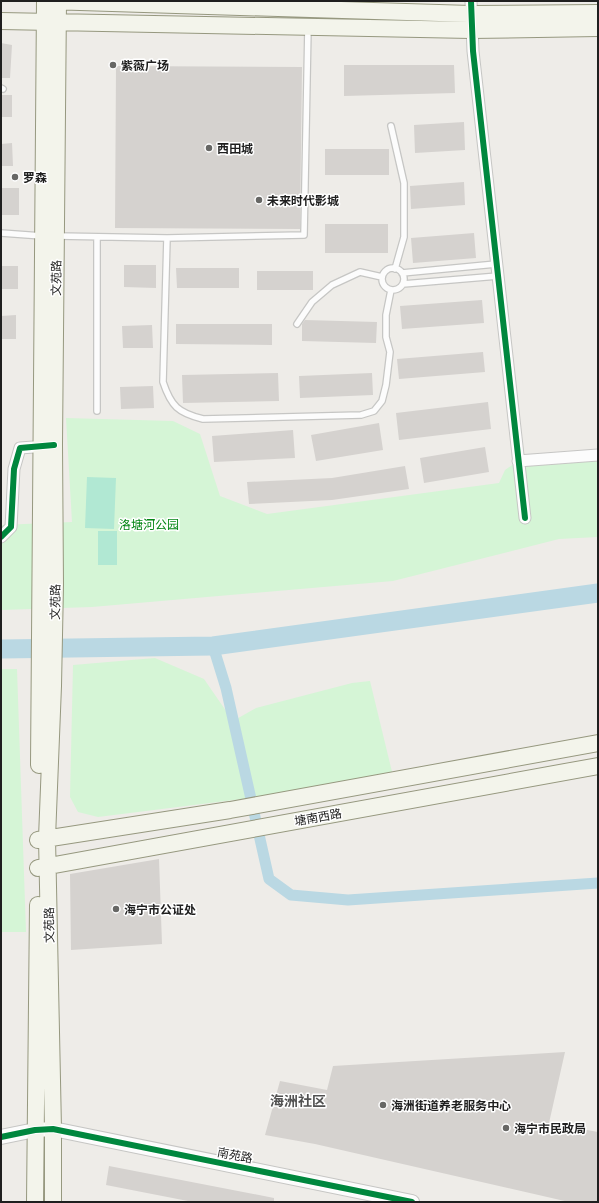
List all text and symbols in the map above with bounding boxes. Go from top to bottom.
place label: 紫薇广场 [121,58,169,73]
marker: 紫薇广场 [108,60,118,70]
place label: 西田城 [217,141,253,156]
marker: 西田城 [204,143,214,153]
place label: 罗森 [23,170,47,185]
marker: 罗森 [10,172,20,182]
place label: 未来时代影城 [267,193,339,208]
marker: 未来时代影城 [254,195,264,205]
street label: 文苑路 [48,260,64,296]
park label: 洛塘河公园 [119,517,179,532]
street label: 文苑路 [47,584,63,620]
street label: 塘南西路 [293,805,343,829]
place label: 海宁市公证处 [124,902,196,917]
marker: 海宁市公证处 [111,904,121,914]
street label: 文苑路 [41,907,57,943]
district label: 海洲社区 [270,1092,326,1110]
place label: 海洲街道养老服务中心 [391,1098,511,1113]
marker: 海洲街道养老服务中心 [378,1100,388,1110]
place label: 海宁市民政局 [514,1121,586,1136]
marker: 海宁市民政局 [501,1123,511,1133]
street label: 南苑路 [216,1144,254,1166]

